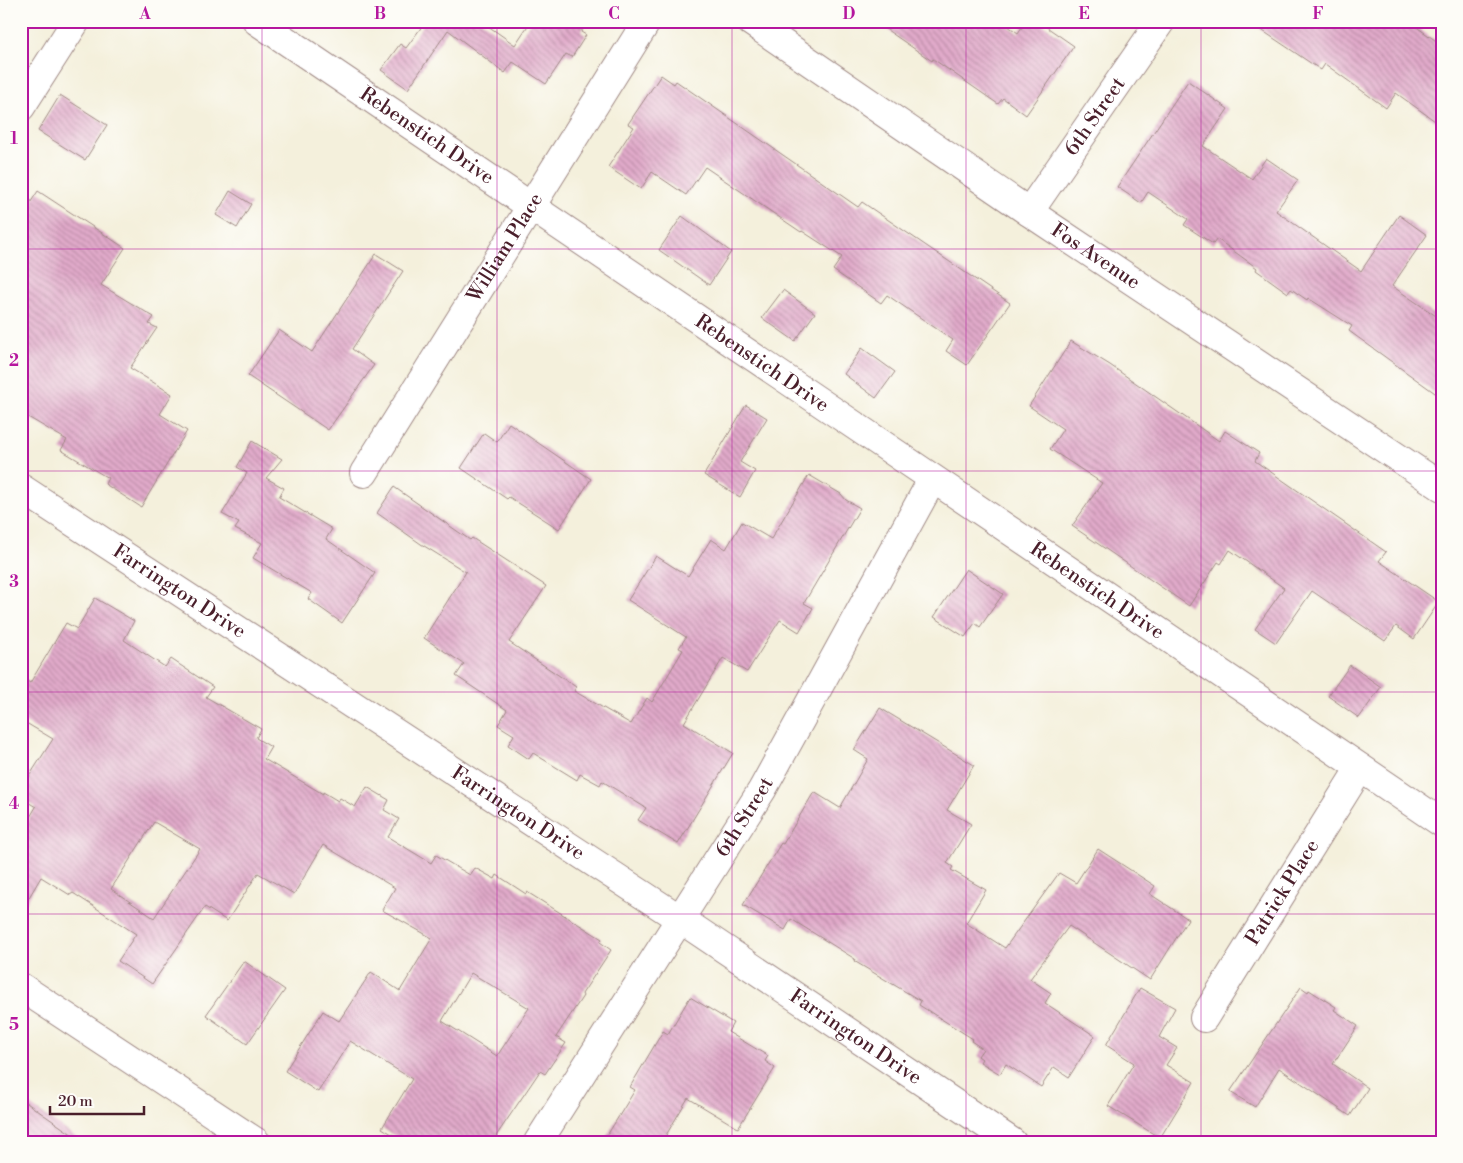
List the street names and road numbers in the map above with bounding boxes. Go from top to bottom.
street label: 6th Street [1059,72,1131,161]
street label: Rebenstich Drive [355,81,499,190]
street label: William Place [461,188,549,308]
street label: Fos Avenue [1046,218,1145,295]
street label: Rebenstich Drive [690,309,834,418]
street label: Rebenstich Drive [1025,537,1169,645]
street label: Farrington Drive [108,539,251,644]
street label: Farrington Drive [447,760,589,866]
street label: 6th Street [710,773,779,862]
street label: Patrick Place [1240,835,1325,950]
street label: Farrington Drive [785,984,927,1090]

